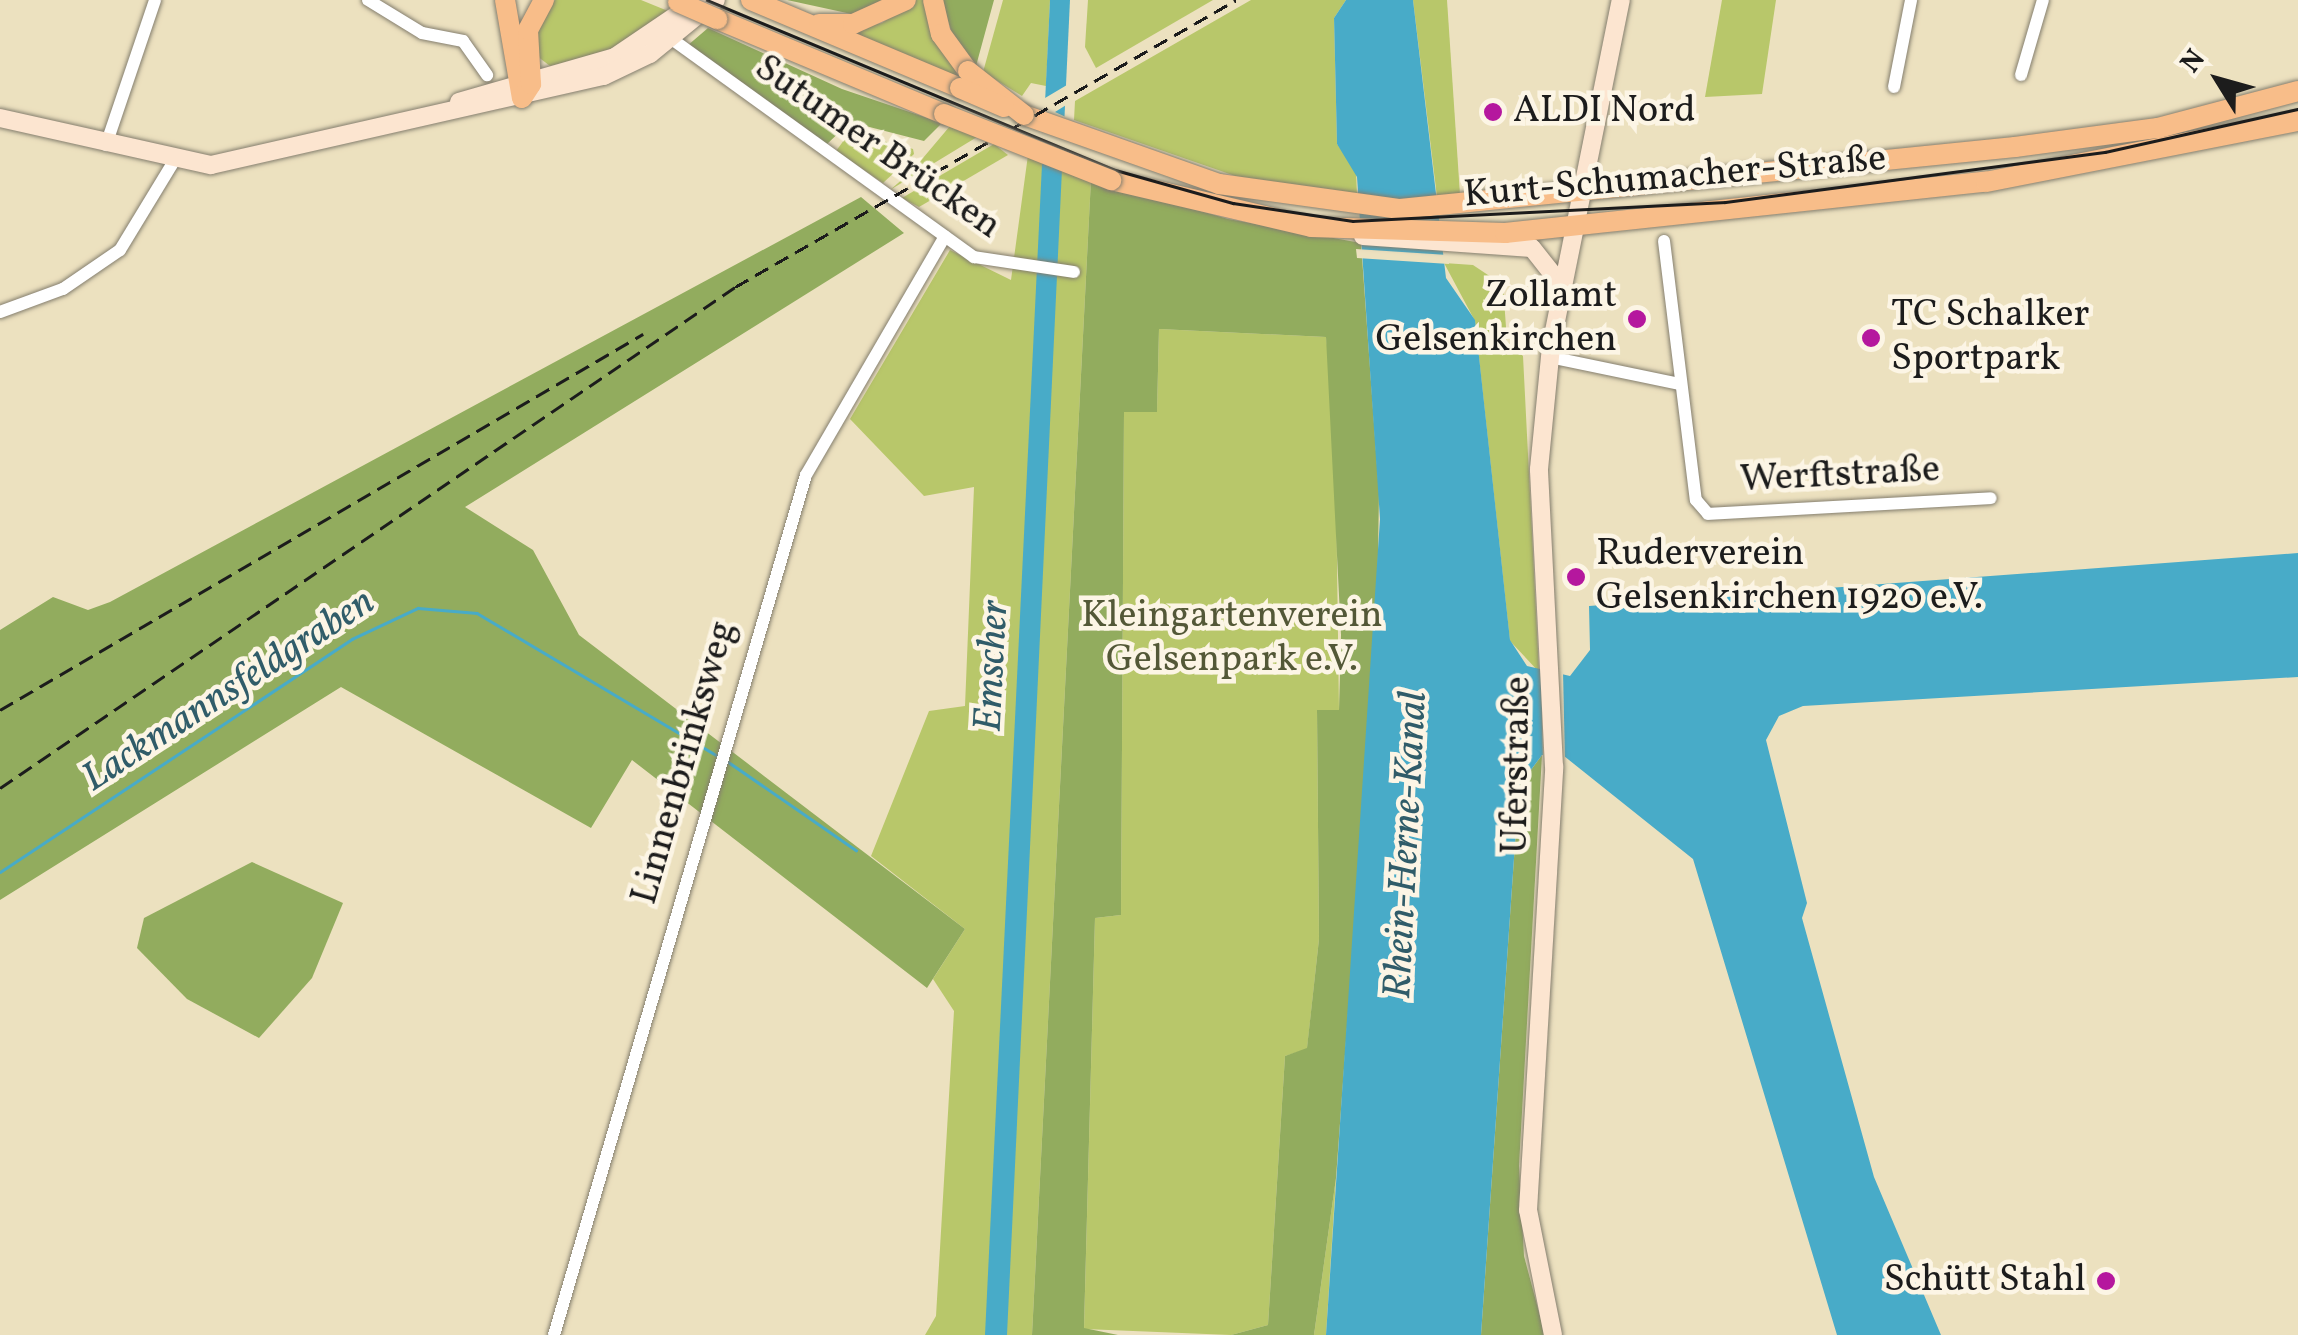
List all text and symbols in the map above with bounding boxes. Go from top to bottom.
north arrow [2168,30,2268,130]
text: N [2172,42,2215,82]
street label: Sutumer Brücken [745,46,1009,250]
place label: ALDI Nord [1513,89,1696,135]
marker: ALDI Nord [1482,101,1504,123]
street label: Kurt-Schumacher-Straße [1462,137,1888,219]
place label: Zollamt Gelsenkirchen [1375,274,1617,363]
place label: TC Schalker Sportpark [1891,293,2089,382]
marker: Zollamt Gelsenkirchen [1626,308,1648,330]
marker: TC Schalker Sportpark [1860,327,1882,349]
street label: Werftstraße [1739,448,1941,504]
place label: Ruderverein Gelsenkirchen 1920 e.V. [1596,532,1983,622]
marker: Ruderverein Gelsenkirchen 1920 e.V. [1565,566,1587,588]
water label: Lackmannsfeldgraben [74,579,384,803]
park label: Kleingartenverein Gelsenpark e.V. [1081,594,1383,684]
water label: Emscher [966,599,1020,733]
street label: Linnenbrinksweg [623,616,747,910]
street label: Uferstraße [1494,676,1542,854]
water label: Rhein-Herne-Kanal [1375,690,1439,1000]
place label: Schütt Stahl [1884,1258,2086,1304]
marker: Schütt Stahl [2095,1270,2117,1292]

